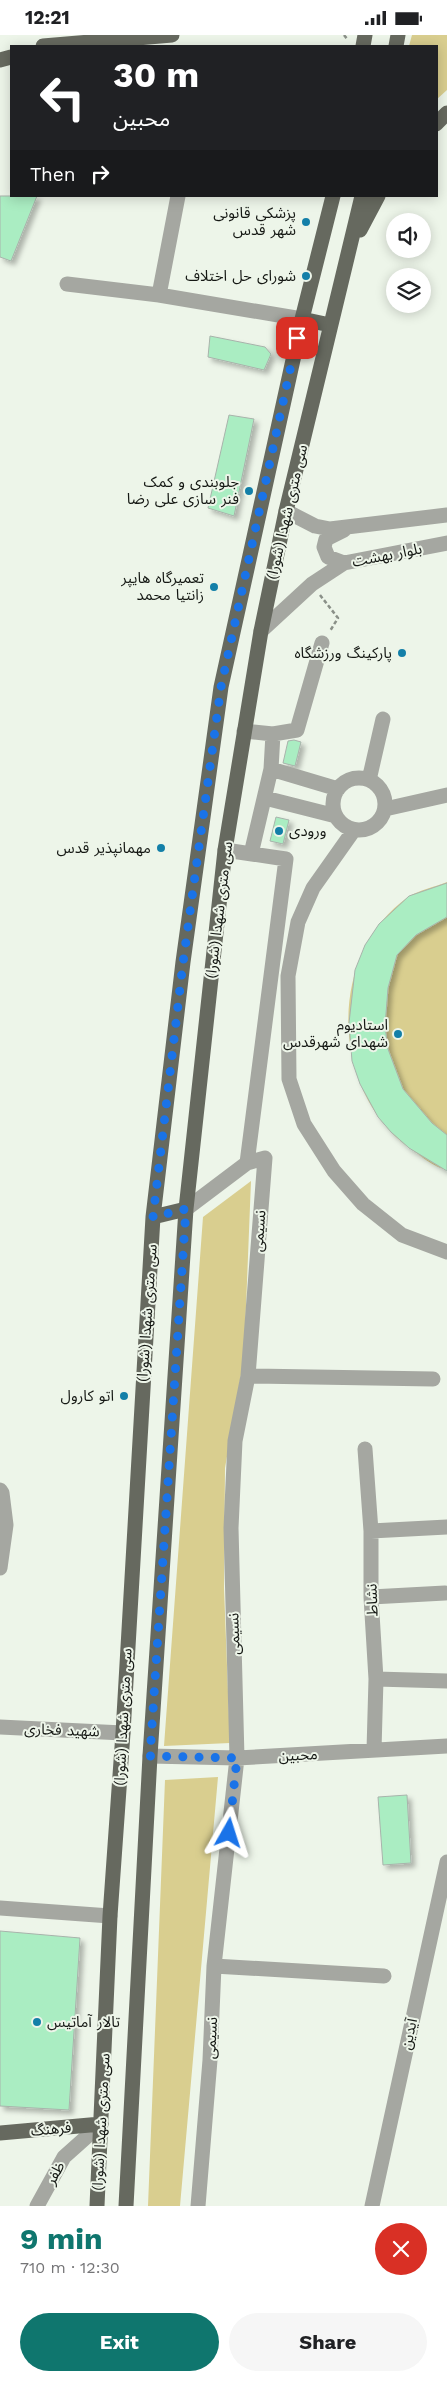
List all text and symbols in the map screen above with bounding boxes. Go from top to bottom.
text: 12:21 [25,6,70,29]
text: 30 m [113,54,199,96]
icon: left [30,65,95,130]
text: محبین [113,106,170,131]
icon: right [86,160,114,188]
text: Then [30,163,76,186]
place label: پزشکی قانونی شهر قدس [213,204,296,239]
map controls [386,213,431,313]
button: sound [386,213,431,258]
marker: پزشکی قانونی شهر قدس [300,216,312,228]
place label: شورای حل اختلاف [185,267,296,285]
button: layers [386,268,431,313]
marker: شورای حل اختلاف [300,270,312,282]
pin [276,317,318,359]
icon: arrive [283,324,311,352]
street label: سی متری شهدا (شورا) [263,443,311,581]
place label: جلوبندی و کمک فنر سازی علی رضا [127,473,239,508]
marker: جلوبندی و کمک فنر سازی علی رضا [243,485,255,497]
street label: بلوار بهشت [351,539,423,571]
place label: تعمیرگاه هایپر زانتیا محمد [120,569,204,604]
marker: تعمیرگاه هایپر زانتیا محمد [208,581,220,593]
place label: پارکینگ ورزشگاه [294,644,392,663]
marker: پارکینگ ورزشگاه [396,647,408,659]
place label: ورودی [289,822,326,840]
marker: ورودی [273,825,285,837]
place label: مهمانپذیر قدس [57,839,151,858]
street label: سی متری شهدا (شورا) [202,840,236,980]
marker: مهمانپذیر قدس [155,842,167,854]
place label: استادیوم شهدای شهرقدس [283,1016,388,1051]
marker: استادیوم شهدای شهرقدس [392,1028,404,1040]
street label: نسیمی [249,1209,269,1253]
street label: سی متری شهدا (شورا) [133,1243,161,1382]
place label: اتو کارول [61,1387,114,1405]
marker: اتو کارول [118,1390,130,1402]
street label: نشاط [362,1583,382,1617]
street label: نسیمی [224,1613,244,1655]
street label: سی متری شهدا (شورا) [110,1647,136,1786]
street label: شهید فخاری [24,1720,100,1740]
street label: محبین [278,1745,318,1765]
position arrow [202,1806,254,1858]
place label: تالار آماتیس [47,2013,120,2031]
marker: تالار آماتیس [31,2016,43,2028]
street label: آیدین [397,2016,421,2051]
street label: نسیمی [201,2017,221,2059]
street label: سی متری شهدا (شورا) [88,2052,114,2191]
street label: فرهنگ [30,2118,72,2140]
street label: ظفر [41,2158,69,2189]
text: 9 min [20,2221,103,2256]
button: close [375,2223,427,2275]
text: 710 m · 12:30 [20,2258,120,2277]
button: Exit [20,2313,219,2371]
button: Share [229,2313,427,2371]

